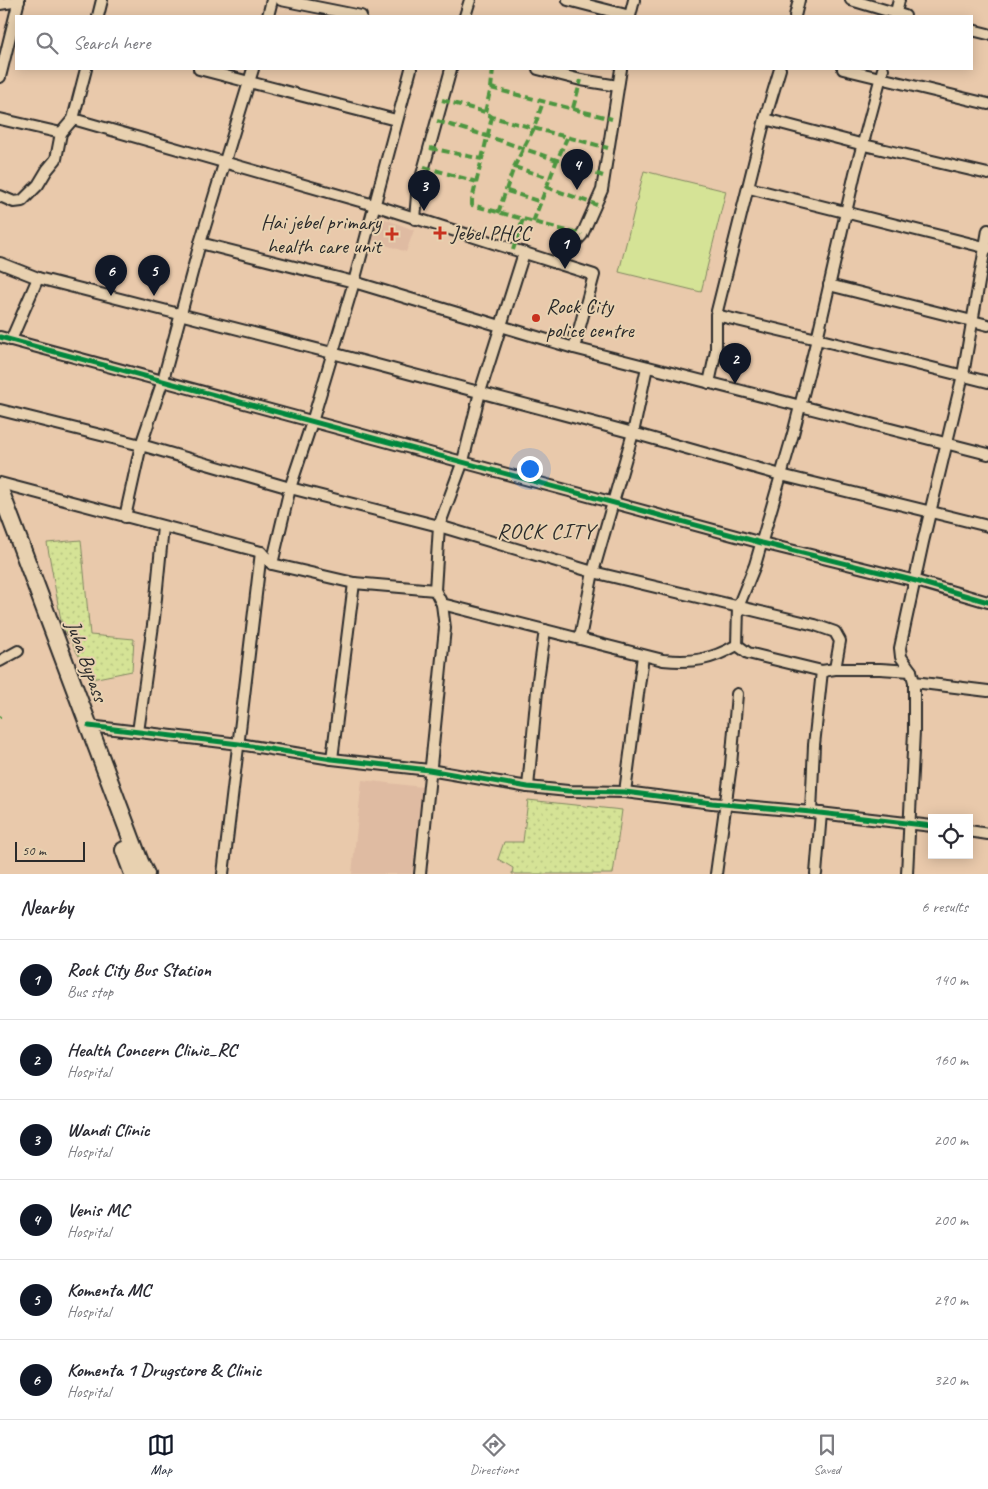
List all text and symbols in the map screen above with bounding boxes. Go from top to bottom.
search box [15,15,973,70]
icon: search [33,29,61,57]
text: Search here [73,31,150,55]
pin: 4 [561,149,593,190]
pin: 3 [408,170,440,211]
place label: Hai jebel primary health care unit [261,209,383,259]
place label: Jebel PHCC [450,220,533,246]
marker: Jebel PHCC [433,226,447,240]
marker: Hai jebel primary health care unit [385,227,399,241]
pin: 1 [549,228,581,269]
pin: 6 [95,255,127,296]
pin: 5 [138,255,170,296]
place label: Rock City police centre [546,293,635,343]
marker: Rock City police centre [530,312,542,324]
pin: 2 [719,343,751,384]
your location [517,456,543,482]
district label: ROCK CITY [497,517,598,545]
street label: Juba Bypass [60,616,114,707]
map controls [928,814,973,859]
button: locate [928,814,973,859]
scale bar [15,839,85,862]
text: 50 m [22,842,46,859]
text: Nearby [20,894,73,920]
text: 6 results [921,897,968,917]
text: Rock City Bus Station [67,958,211,982]
text: 1 [32,970,40,990]
text: 140 m [934,970,968,990]
text: Bus stop [67,982,113,1002]
text: Health Concern Clinic_RC [67,1038,237,1062]
text: 2 [32,1050,40,1070]
text: 160 m [934,1050,968,1070]
text: Hospital [67,1062,111,1082]
text: Wandi Clinic [67,1118,150,1142]
text: 3 [32,1130,40,1150]
text: 200 m [934,1130,968,1150]
text: Hospital [67,1142,111,1162]
text: Venis MC [67,1198,129,1222]
text: 4 [32,1210,40,1230]
text: 200 m [934,1210,968,1230]
text: Hospital [67,1222,111,1242]
text: Komenta MC [67,1278,151,1302]
text: 5 [33,1290,39,1310]
text: 290 m [934,1290,968,1310]
text: Hospital [67,1302,111,1322]
text: Komenta 1 Drugstore & Clinic [67,1358,261,1382]
text: 6 [32,1370,40,1390]
text: 320 m [934,1370,968,1390]
text: Hospital [67,1382,111,1402]
tab: Map [147,1431,175,1478]
tab: Directions [470,1431,518,1478]
tab: Saved [813,1431,841,1478]

